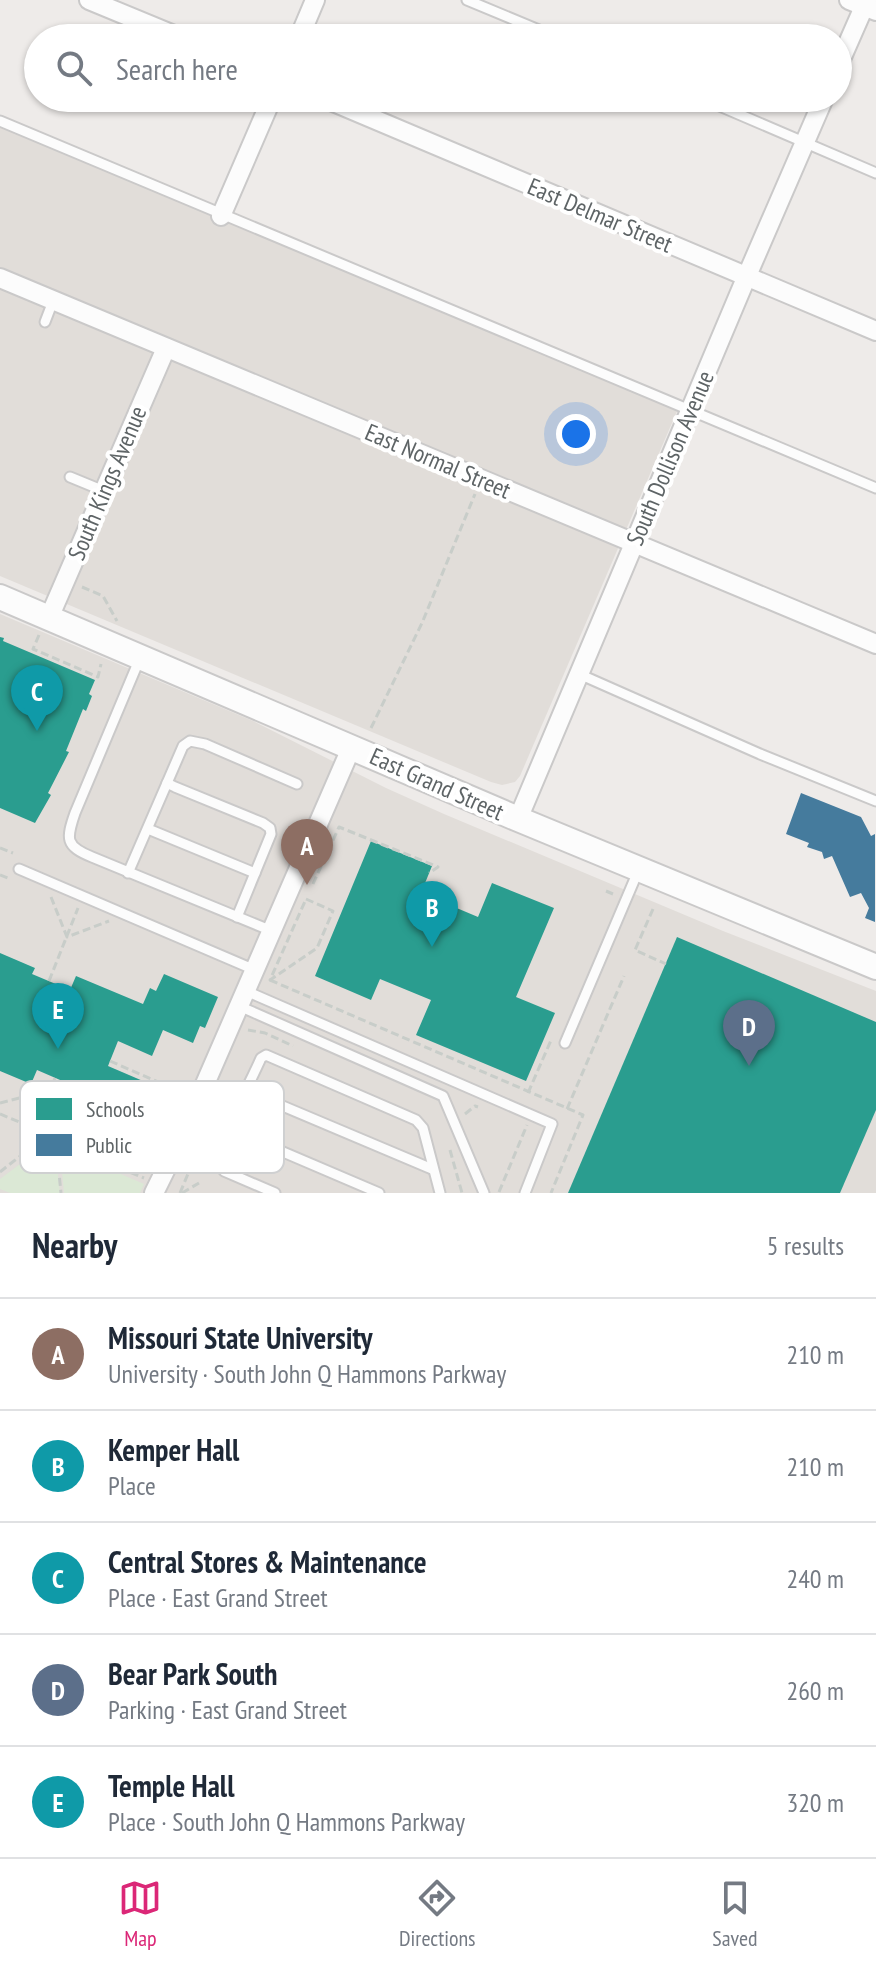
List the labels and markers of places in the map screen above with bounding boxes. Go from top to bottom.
pin: C [11,665,63,731]
pin: A [281,819,333,885]
pin: B [406,881,458,947]
pin: E [32,983,84,1049]
pin: D [723,1000,775,1066]

